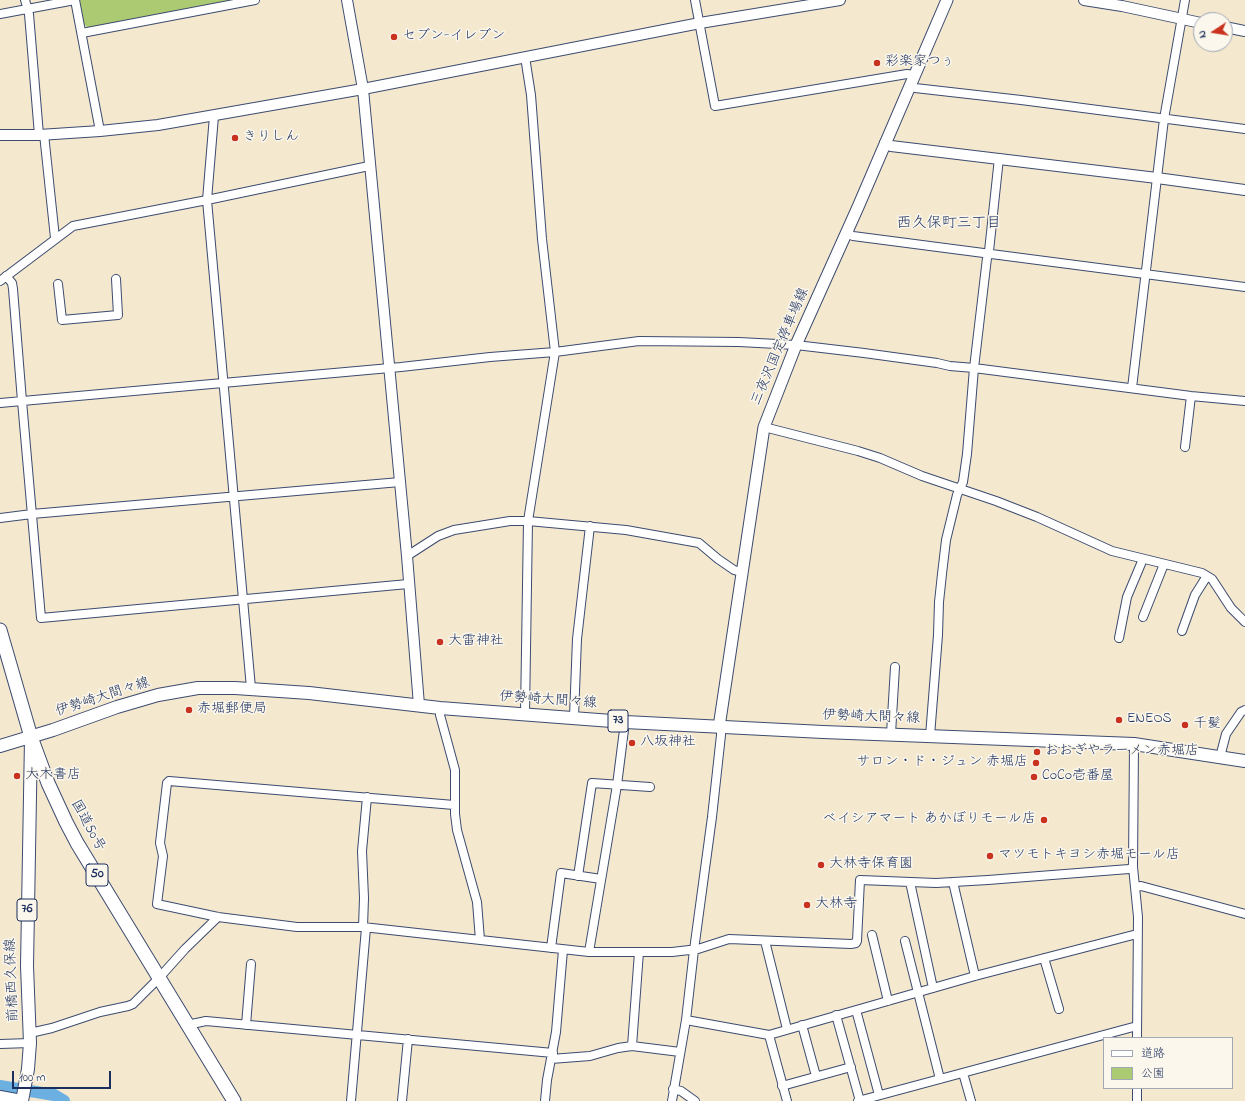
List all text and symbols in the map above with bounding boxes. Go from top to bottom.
north arrow [1193,12,1233,52]
place label: セブン-イレブン [402,29,505,45]
text: N [1194,29,1211,40]
marker: セブン-イレブン [389,32,399,42]
place label: 彩楽家つぅ [885,55,955,71]
marker: 彩楽家つぅ [872,58,882,68]
place label: きりしん [243,130,299,146]
marker: きりしん [230,133,240,143]
district label: 西久保町三丁目 [897,216,1001,234]
street label: 三夜沢国定停車場線 [749,286,813,408]
place label: 大雷神社 [448,634,504,650]
marker: 大雷神社 [435,637,445,647]
street label: 伊勢崎大間々線 [54,675,152,721]
street label: 伊勢崎大間々線 [499,689,597,713]
place label: 赤堀郵便局 [197,702,267,718]
marker: 赤堀郵便局 [184,705,194,715]
street label: 伊勢崎大間々線 [822,708,920,728]
road number: 73 [608,710,628,732]
place label: ENEOS [1127,712,1172,728]
marker: ENEOS [1114,715,1124,725]
place label: 千髪 [1193,717,1221,733]
marker: 千髪 [1180,720,1190,730]
place label: 八坂神社 [640,735,696,751]
marker: 八坂神社 [627,738,637,748]
place label: おおぎやラーメン赤堀店 [1045,744,1199,760]
marker: おおぎやラーメン赤堀店 [1032,747,1042,757]
place label: サロン・ド・ジュン 赤堀店 [857,755,1028,771]
marker: サロン・ド・ジュン 赤堀店 [1031,758,1041,768]
place label: 大木書店 [25,768,81,784]
place label: CoCo壱番屋 [1042,769,1114,785]
marker: 大木書店 [12,771,22,781]
marker: CoCo壱番屋 [1029,772,1039,782]
street label: 国道50号 [66,797,108,855]
place label: ベイシアマート あかぼりモール店 [823,812,1036,828]
marker: ベイシアマート あかぼりモール店 [1039,815,1049,825]
place label: マツモトキヨシ赤堀モール店 [998,848,1180,864]
marker: マツモトキヨシ赤堀モール店 [985,851,995,861]
place label: 大林寺保育園 [829,857,913,873]
marker: 大林寺保育園 [816,860,826,870]
road number: 50 [86,864,108,886]
place label: 大林寺 [815,897,857,913]
road number: 76 [17,899,37,921]
marker: 大林寺 [802,900,812,910]
street label: 前橋西久保線 [3,938,23,1022]
legend [1103,1037,1233,1089]
text: 道路 [1141,1045,1165,1063]
scale bar [14,1063,113,1089]
text: 公園 [1141,1065,1165,1083]
text: 100 m [19,1069,46,1087]

